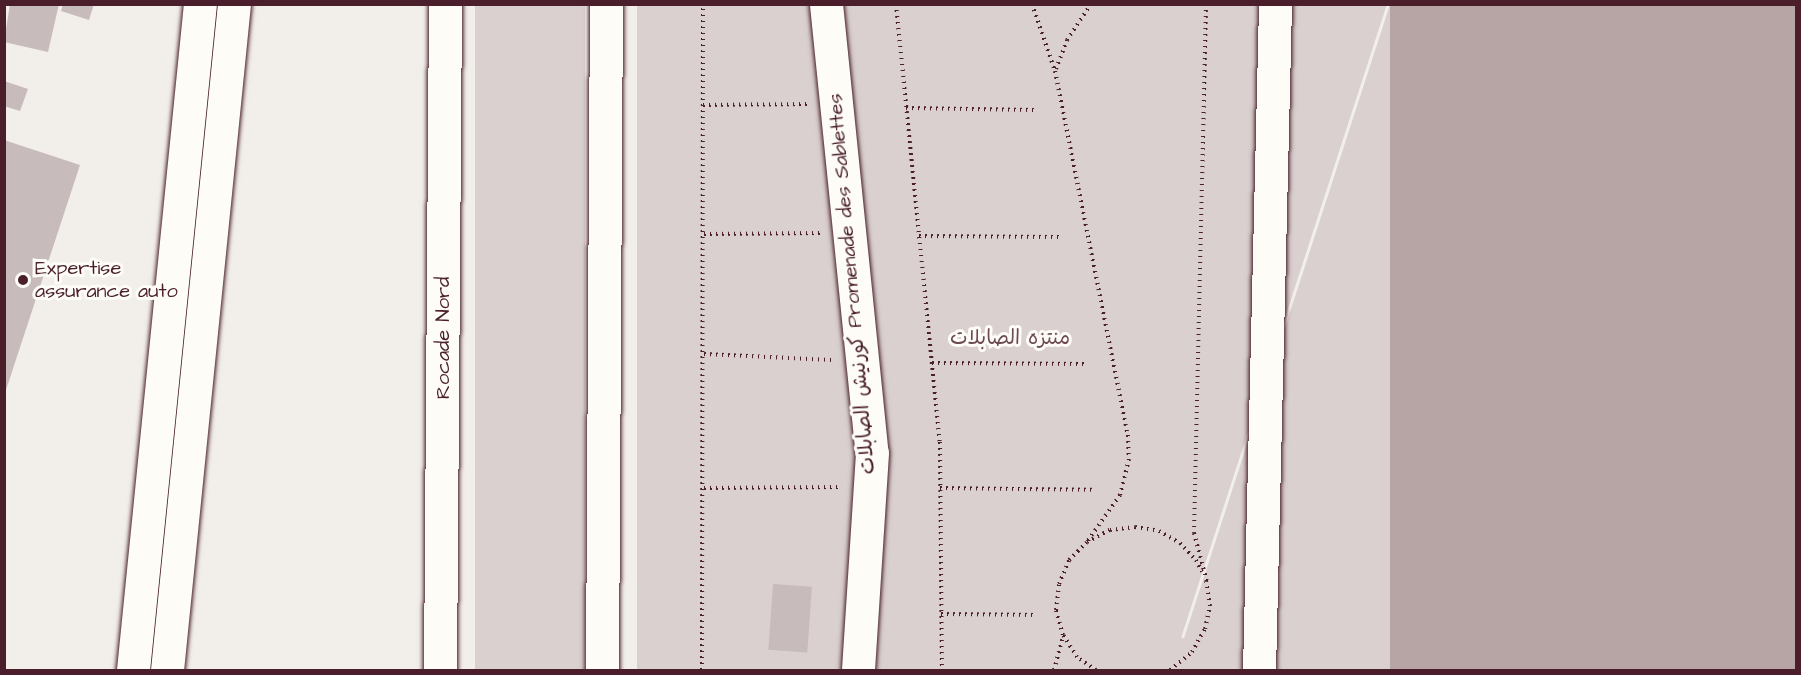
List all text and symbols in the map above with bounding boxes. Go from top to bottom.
street label: كورنيش الصابلات Promenade des Sablettes [823,93,881,475]
place label: Expertise assurance auto [35,256,178,303]
marker: Expertise assurance auto [16,273,30,287]
street label: Rocade Nord [431,277,455,399]
park label: منتزه الصابلات [950,326,1070,350]

